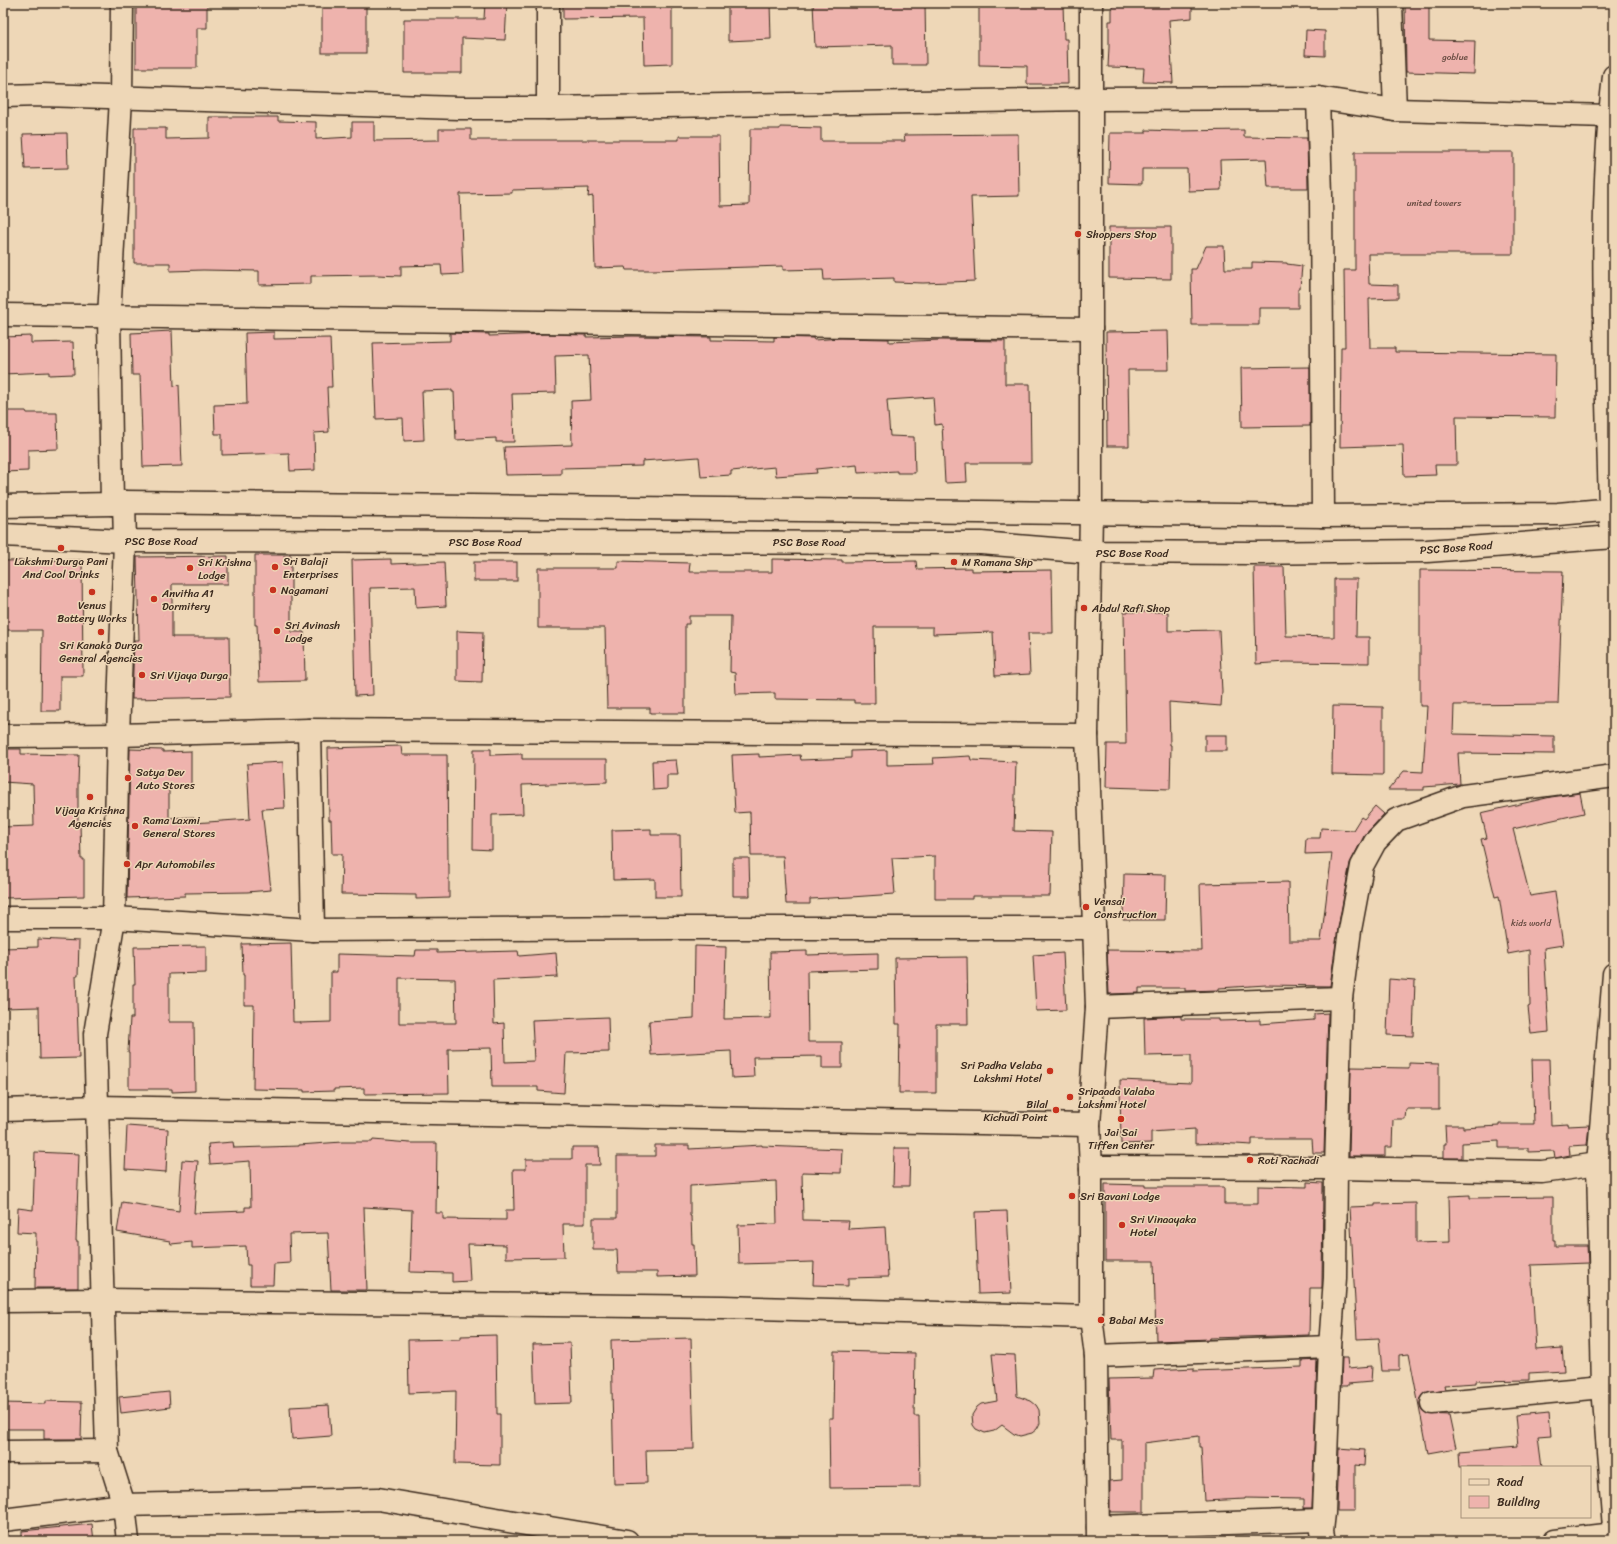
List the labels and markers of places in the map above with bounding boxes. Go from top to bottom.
place label: Shoppers Stop [1086,225,1157,244]
marker: Shoppers Stop [1073,229,1083,239]
marker: Lakshmi Durga Pani And Cool Drinks [56,543,66,553]
place label: Lakshmi Durga Pani And Cool Drinks [14,552,109,584]
place label: Sri Balaji Enterprises [283,552,339,584]
place label: Sri Krishna Lodge [198,553,252,585]
place label: M Ramana Shp [962,553,1033,572]
marker: M Ramana Shp [949,557,959,567]
marker: Sri Balaji Enterprises [270,562,280,572]
marker: Sri Krishna Lodge [185,563,195,573]
place label: Nagamani [281,581,329,600]
place label: Anvitha A1 Dormitery [161,584,214,616]
marker: Nagamani [268,585,278,595]
marker: Venus Battery Works [87,587,97,597]
marker: Anvitha A1 Dormitery [149,594,159,604]
place label: Venus Battery Works [57,596,128,628]
place label: Abdul Rafi Shop [1091,599,1170,618]
marker: Abdul Rafi Shop [1079,603,1089,613]
place label: Sri Avinash Lodge [285,616,340,648]
marker: Sri Avinash Lodge [272,626,282,636]
marker: Sri Kanaka Durga General Agencies [96,627,106,637]
place label: Sri Kanaka Durga General Agencies [59,636,144,668]
place label: Sri Vijaya Durga [150,666,229,685]
marker: Sri Vijaya Durga [137,670,147,680]
place label: Satya Dev Auto Stores [135,763,196,795]
marker: Satya Dev Auto Stores [123,773,133,783]
marker: Vijaya Krishna Agencies [85,792,95,802]
place label: Vijaya Krishna Agencies [55,801,125,833]
place label: Rama Laxmi General Stores [143,811,216,843]
marker: Rama Laxmi General Stores [130,821,140,831]
place label: Apr Automobiles [134,855,216,874]
marker: Apr Automobiles [122,859,132,869]
place label: Vensai Construction [1094,892,1157,924]
marker: Vensai Construction [1081,902,1091,912]
place label: Sri Padha Velaba Lakshmi Hotel [961,1056,1043,1088]
marker: Sri Padha Velaba Lakshmi Hotel [1045,1066,1055,1076]
place label: Sripaada Valaba Lakshmi Hotel [1078,1082,1155,1114]
marker: Sripaada Valaba Lakshmi Hotel [1065,1092,1075,1102]
place label: Bilal Kichudi Point [983,1095,1049,1127]
marker: Bilal Kichudi Point [1051,1105,1061,1115]
marker: Jai Sai Tiffen Center [1116,1114,1126,1124]
place label: Jai Sai Tiffen Center [1088,1123,1155,1155]
place label: Roti Rachadi [1258,1151,1320,1170]
marker: Roti Rachadi [1245,1155,1255,1165]
place label: Sri Bavani Lodge [1080,1187,1160,1206]
marker: Sri Bavani Lodge [1067,1191,1077,1201]
place label: Sri Vinaayaka Hotel [1130,1210,1197,1242]
marker: Sri Vinaayaka Hotel [1117,1220,1127,1230]
place label: Babai Mess [1109,1311,1164,1330]
marker: Babai Mess [1096,1315,1106,1325]

